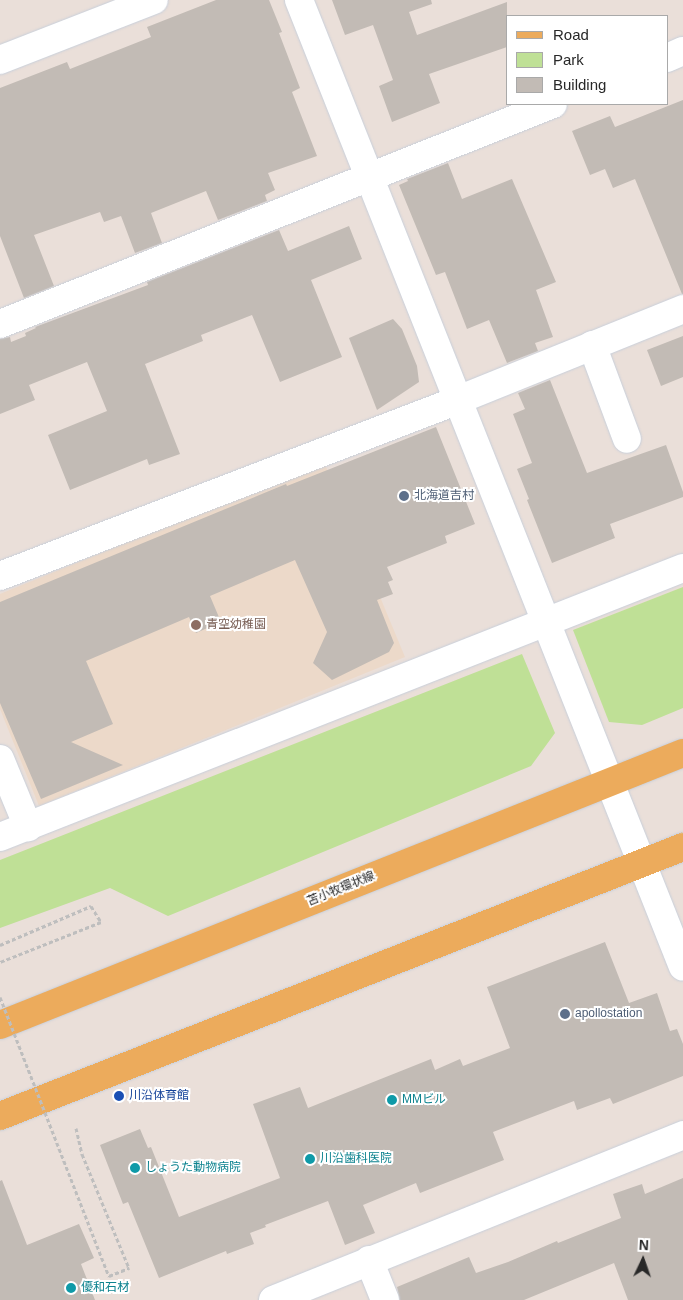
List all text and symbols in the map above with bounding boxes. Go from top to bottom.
legend [506,15,668,105]
text: Road [553,26,589,43]
text: Park [553,51,584,68]
text: Building [553,76,606,93]
place label: 北海道吉村 [414,489,474,503]
marker: 北海道吉村 [398,490,410,502]
place label: 青空幼稚園 [206,618,266,632]
marker: 青空幼稚園 [190,619,202,631]
street label: 苫小牧環状線 [305,869,377,909]
place label: apollostation [575,1007,642,1021]
marker: apollostation [559,1008,571,1020]
place label: 川沿体育館 [129,1089,189,1103]
marker: 川沿体育館 [113,1090,125,1102]
place label: MMビル [402,1093,446,1107]
marker: MMビル [386,1094,398,1106]
place label: 川沿歯科医院 [320,1152,392,1166]
marker: 川沿歯科医院 [304,1153,316,1165]
place label: しょうた動物病院 [145,1161,241,1175]
marker: しょうた動物病院 [129,1162,141,1174]
north arrow [618,1235,668,1285]
text: N [638,1237,649,1253]
place label: 優和石材 [81,1281,129,1295]
marker: 優和石材 [65,1282,77,1294]

